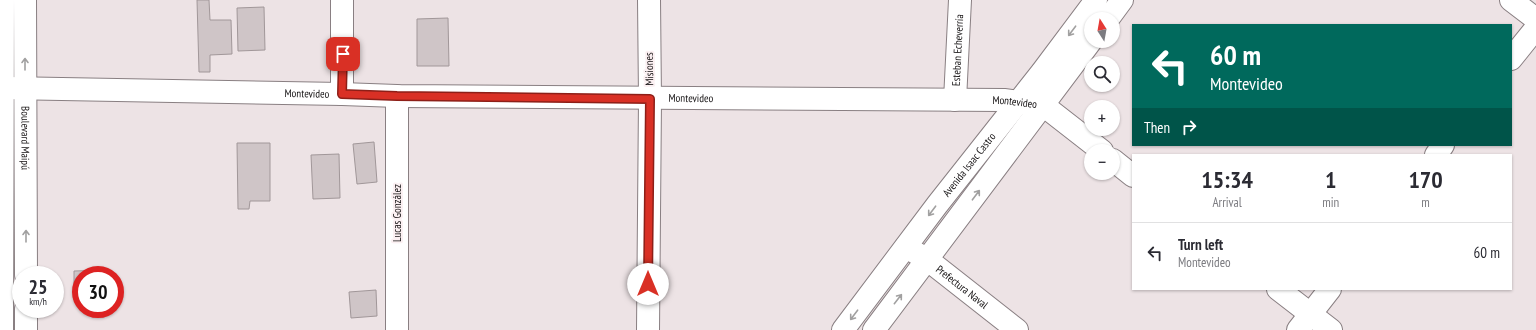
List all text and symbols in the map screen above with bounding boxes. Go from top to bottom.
north arrow [1084,12,1120,48]
map controls [1084,12,1120,180]
street label: Esteban Echeverría [949,14,966,86]
one-way arrow [1068,26,1076,37]
text: 60 m [1210,36,1261,73]
pin [326,37,360,71]
icon: left [1144,40,1196,92]
icon: arrive [332,43,354,65]
street label: Misiones [642,52,656,86]
button: search [1084,56,1120,92]
one-way arrow [21,58,29,71]
text: Montevideo [1210,72,1283,95]
street label: Montevideo [285,86,330,101]
street label: Montevideo [669,91,713,105]
street label: Montevideo [993,93,1038,111]
button: + [1084,100,1120,136]
street label: Boulevard Maipú [18,106,33,170]
icon: right [1178,116,1200,138]
text: Then [1144,118,1170,137]
street label: Avenida Isaac Castro [939,130,999,199]
button: − [1084,144,1120,180]
text: 15:34 [1201,164,1253,195]
text: 1 [1325,164,1336,195]
text: 170 [1408,164,1443,195]
street label: Lucas González [390,184,404,242]
one-way arrow [972,190,980,201]
text: Arrival [1212,194,1242,211]
text: min [1322,194,1339,211]
text: m [1421,194,1430,211]
one-way arrow [928,206,937,217]
one-way arrow [22,230,30,243]
text: Turn left [1178,235,1223,254]
icon: left [1144,242,1166,264]
text: 60 m [1474,243,1500,262]
text: Montevideo [1178,254,1231,271]
street label: Prefectura Naval [933,262,991,312]
position arrow [627,263,669,305]
speed limit sign: 30 [72,266,124,318]
text: 25 [28,274,48,300]
one-way arrow [893,294,902,305]
text: km/h [29,295,47,308]
one-way arrow [850,310,859,321]

